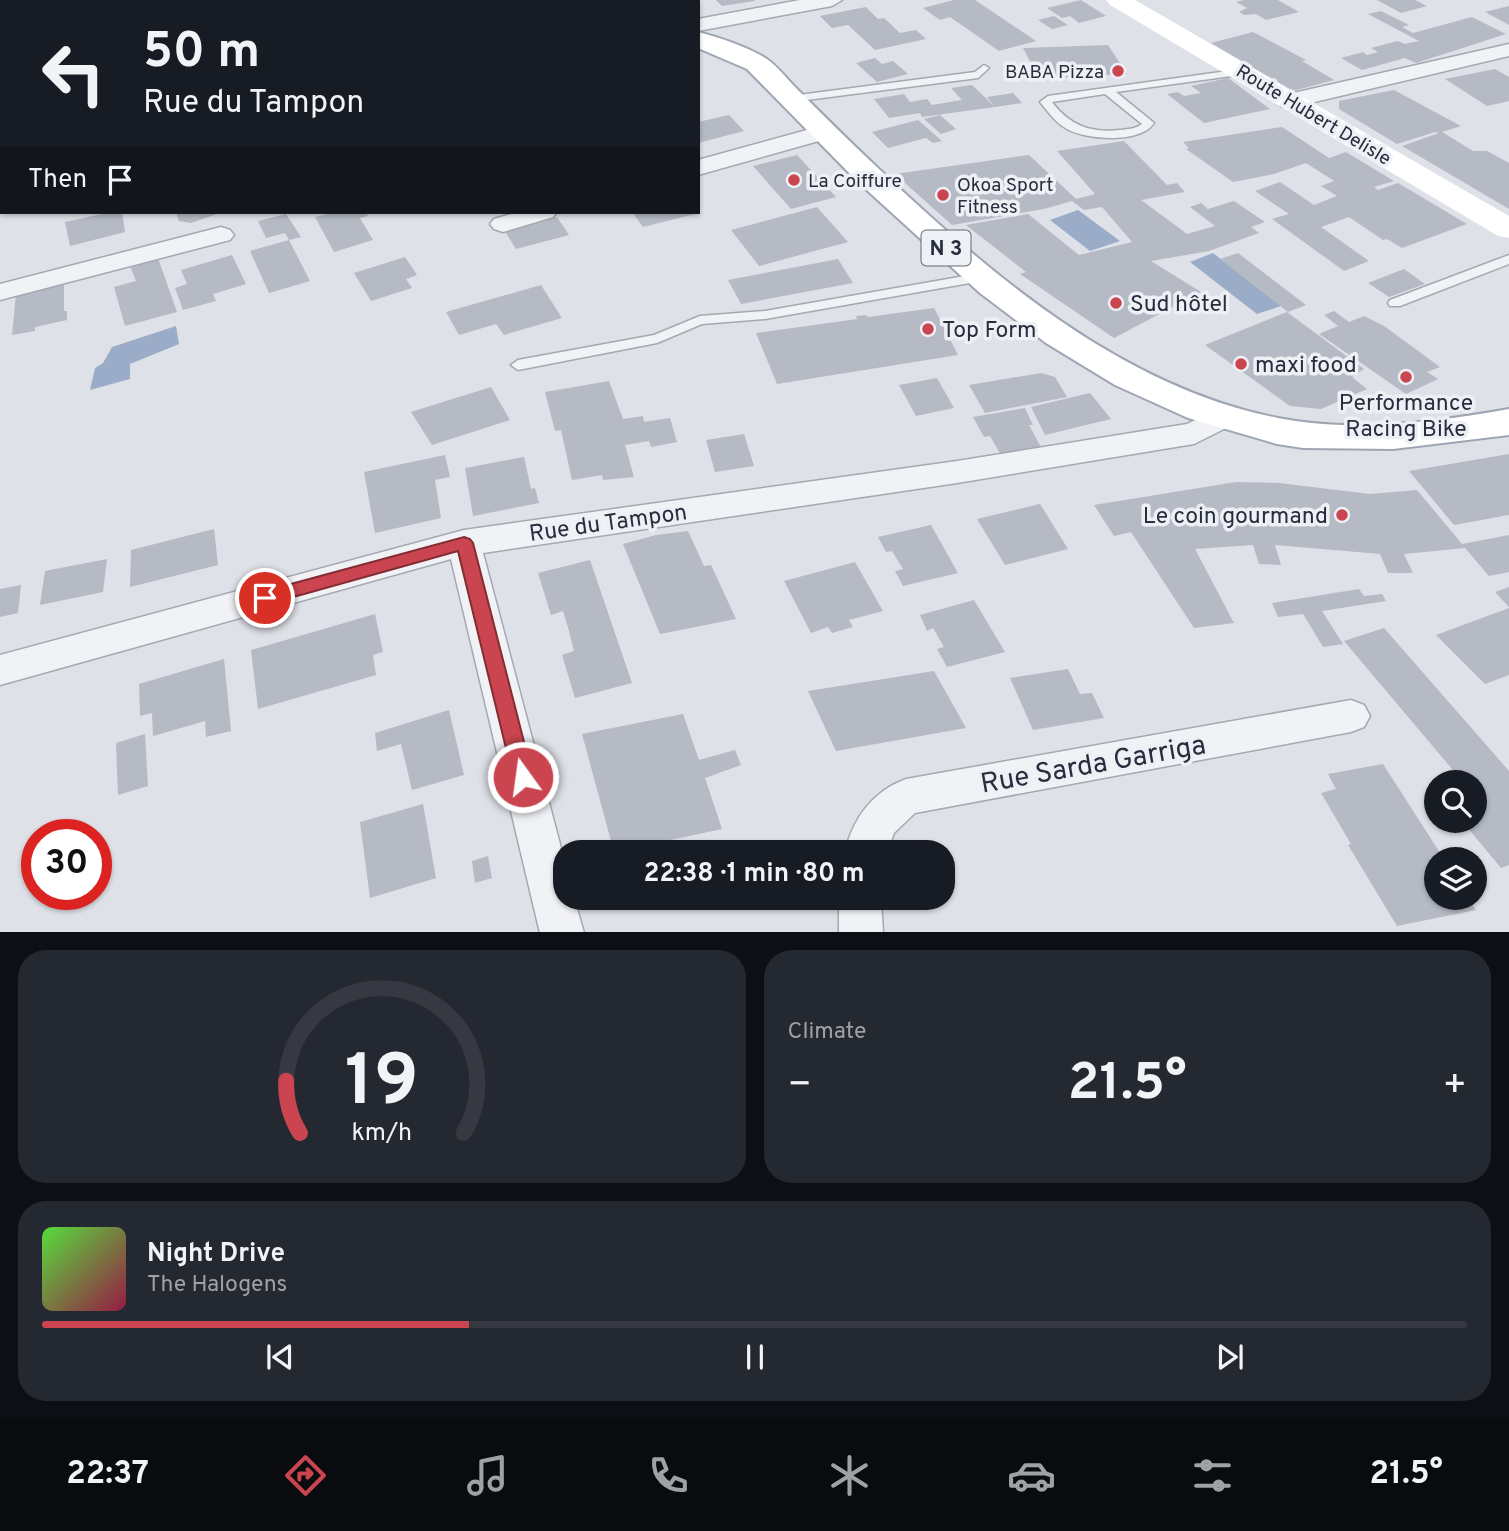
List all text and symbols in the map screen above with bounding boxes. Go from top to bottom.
text: 50 m [143,23,260,85]
icon: left [28,28,119,119]
street label: Route Hubert Delisle [1231,60,1395,172]
place label: BABA Pizza [1005,61,1104,85]
marker: BABA Pizza [1110,63,1126,79]
text: Rue du Tampon [143,84,364,124]
icon: arrive [101,161,139,199]
text: Then [28,164,87,197]
place label: La Coiffure [808,170,902,194]
marker: La Coiffure [786,172,802,188]
place label: Okoa Sport Fitness [957,174,1054,220]
marker: Okoa Sport Fitness [935,187,951,203]
road number: N 3 [922,230,970,266]
place label: Sud hôtel [1130,291,1228,320]
marker: Sud hôtel [1108,295,1124,311]
place label: Top Form [942,317,1037,346]
marker: Top Form [920,321,936,337]
place label: maxi food [1255,352,1357,381]
marker: maxi food [1233,356,1249,372]
marker: Performance Racing Bike [1398,369,1414,385]
place label: Performance Racing Bike [1339,390,1473,445]
street label: Rue du Tampon [528,499,689,550]
place label: Le coin gourmand [1143,503,1328,532]
marker: Le coin gourmand [1334,507,1350,523]
pin [235,568,295,628]
icon: arrive [246,579,284,617]
street label: Rue Sarda Garriga [978,728,1209,803]
position arrow [486,740,560,814]
map controls [1424,770,1487,910]
button: search [1424,770,1487,833]
speed limit sign: 30 [21,819,112,910]
button: layers [1424,847,1487,910]
text: 22:38 · 1 min · 80 m [644,858,864,891]
text: Climate [788,1018,866,1047]
text: 19 [345,1039,419,1131]
text: 21.5° [1068,1052,1187,1118]
text: − [788,1062,812,1111]
text: + [1442,1062,1467,1111]
text: km/h [351,1117,412,1149]
text: Night Drive [147,1238,285,1271]
text: The Halogens [147,1271,287,1300]
icon: previous [261,1338,299,1376]
icon: pause [736,1338,774,1376]
icon: next [1211,1338,1249,1376]
icon: directions [281,1451,330,1500]
icon: music [463,1451,512,1500]
icon: phone [644,1451,693,1500]
icon: climate [825,1451,874,1500]
icon: car [1007,1451,1056,1500]
icon: filters [1188,1451,1237,1500]
text: 22:37 [66,1455,149,1495]
text: 21.5° [1370,1455,1443,1495]

